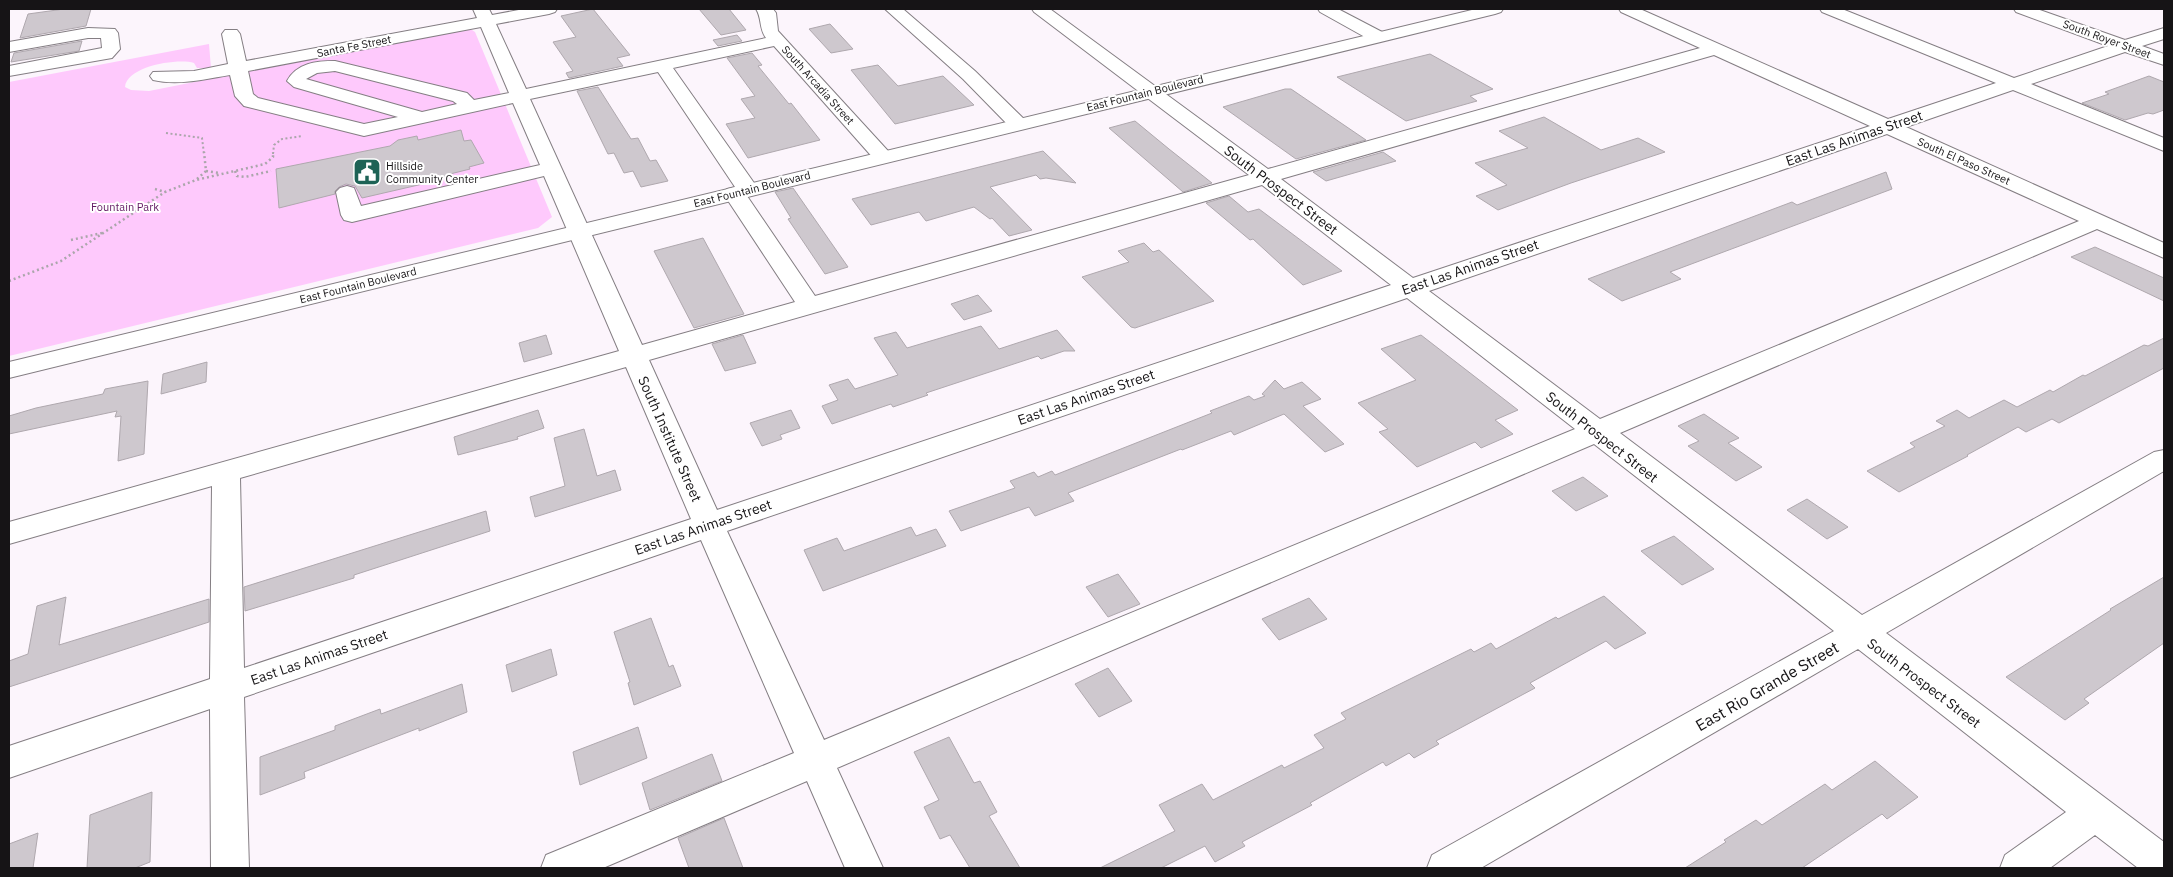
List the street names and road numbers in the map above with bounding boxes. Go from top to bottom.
street label: South Royer Street [2061,17,2153,61]
street label: Santa Fe Street [316,32,393,60]
street label: South Arcadia Street [779,43,857,128]
street label: East Fountain Boulevard [1085,72,1205,114]
street label: East Las Animas Street [1783,106,1925,170]
street label: South El Paso Street [1915,134,2013,188]
street label: South Prospect Street [1221,141,1341,239]
street label: East Fountain Boulevard [692,168,812,210]
street label: East Las Animas Street [1399,235,1541,299]
street label: East Fountain Boulevard [298,264,418,306]
street label: East Las Animas Street [1015,365,1157,429]
street label: South Institute Street [634,373,706,505]
street label: South Prospect Street [1542,388,1662,487]
street label: East Las Animas Street [632,495,774,559]
street label: East Las Animas Street [248,625,390,689]
street label: South Prospect Street [1864,634,1984,732]
street label: East Rio Grande Street [1692,637,1842,735]

